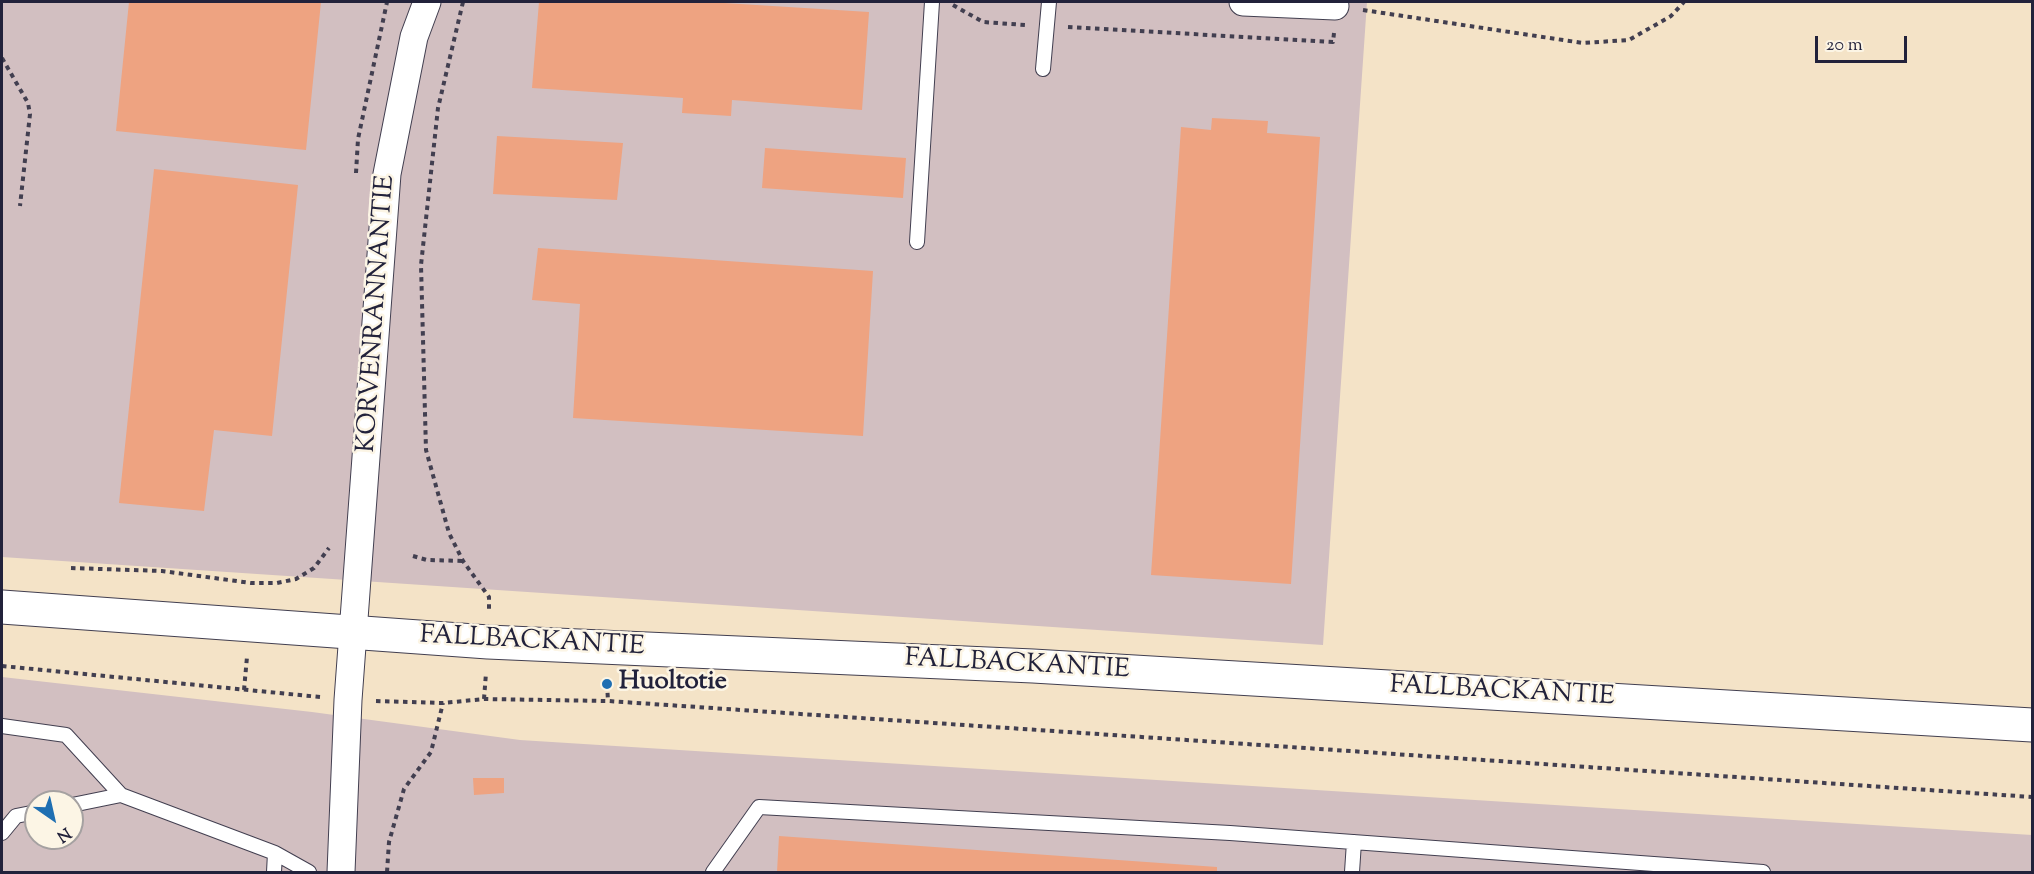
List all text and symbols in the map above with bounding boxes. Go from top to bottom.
scale bar [1818,24,1910,62]
text: 20 m [1826,33,1863,59]
street label: KORVENRANNANTIE [353,174,403,454]
street label: FALLBACKANTIE [419,622,645,664]
street label: FALLBACKANTIE [904,645,1130,687]
place label: Huoltotie [619,668,727,700]
street label: FALLBACKANTIE [1389,672,1615,714]
marker: Huoltotie [600,677,614,691]
north arrow [24,790,84,850]
text: N [51,821,75,847]

